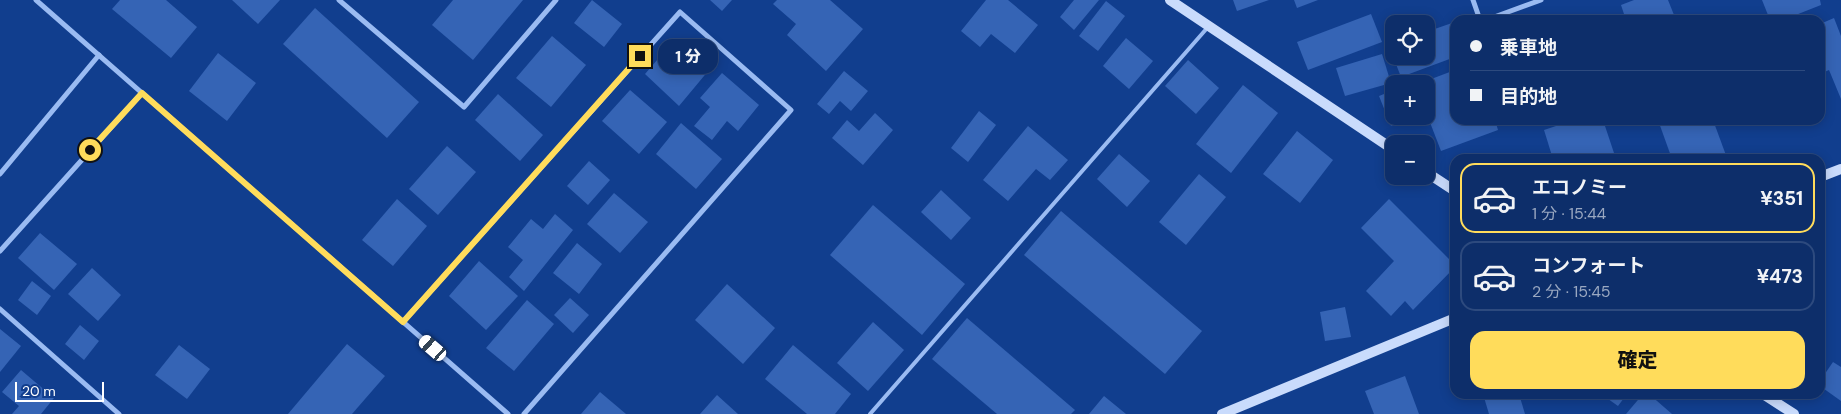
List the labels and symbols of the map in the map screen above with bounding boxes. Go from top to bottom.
callout: 1 分 [658,38,718,74]
route end [629,45,651,67]
route start [79,139,101,161]
car [416,332,449,364]
scale bar [15,379,104,402]

